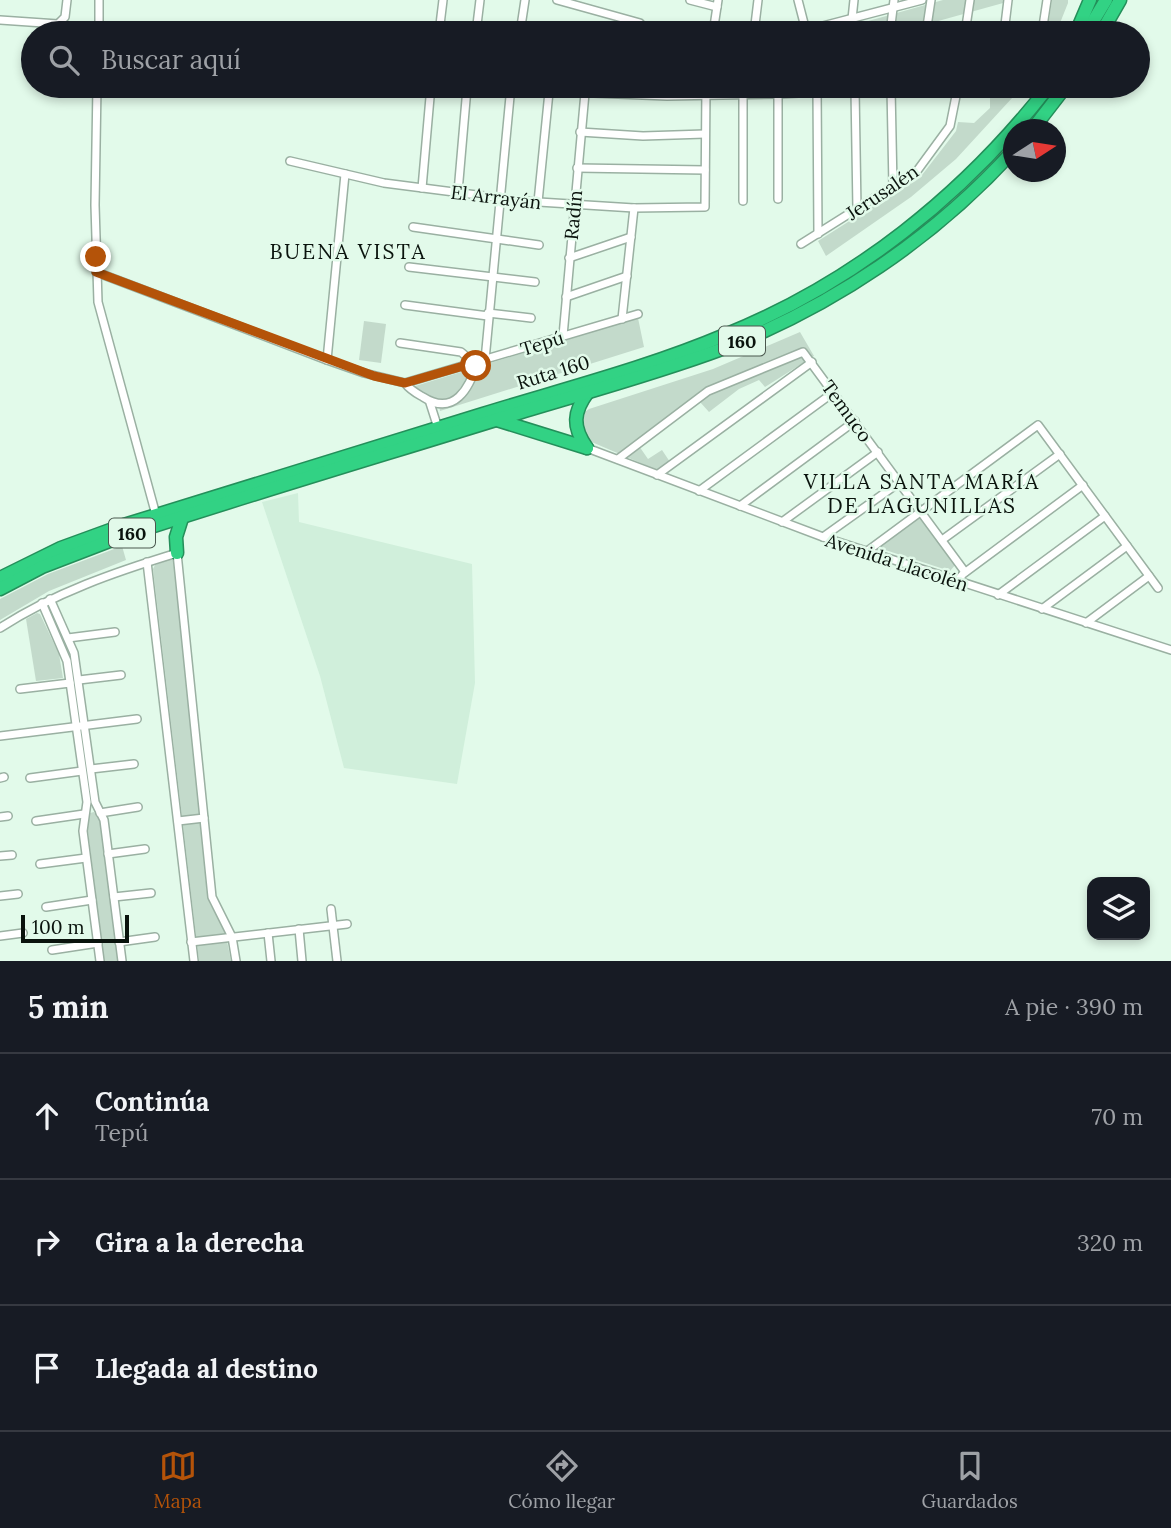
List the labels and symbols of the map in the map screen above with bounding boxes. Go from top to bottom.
north arrow [1003,119,1066,182]
street label: Jerusalén [840,159,923,226]
street label: El Arrayán [449,180,543,214]
street label: Radín [559,189,587,241]
district label: BUENA VISTA [269,238,427,265]
route end [80,241,111,272]
street label: Tepú [517,325,567,361]
road number: 160 [719,326,765,356]
route start [460,350,491,381]
street label: Ruta 160 [514,350,592,394]
street label: Temuco [816,375,878,447]
district label: VILLA SANTA MARÍA DE LAGUNILLAS [803,468,1040,519]
road number: 160 [109,518,155,548]
street label: Avenida Llacolén [822,527,971,596]
scale bar [21,912,130,944]

